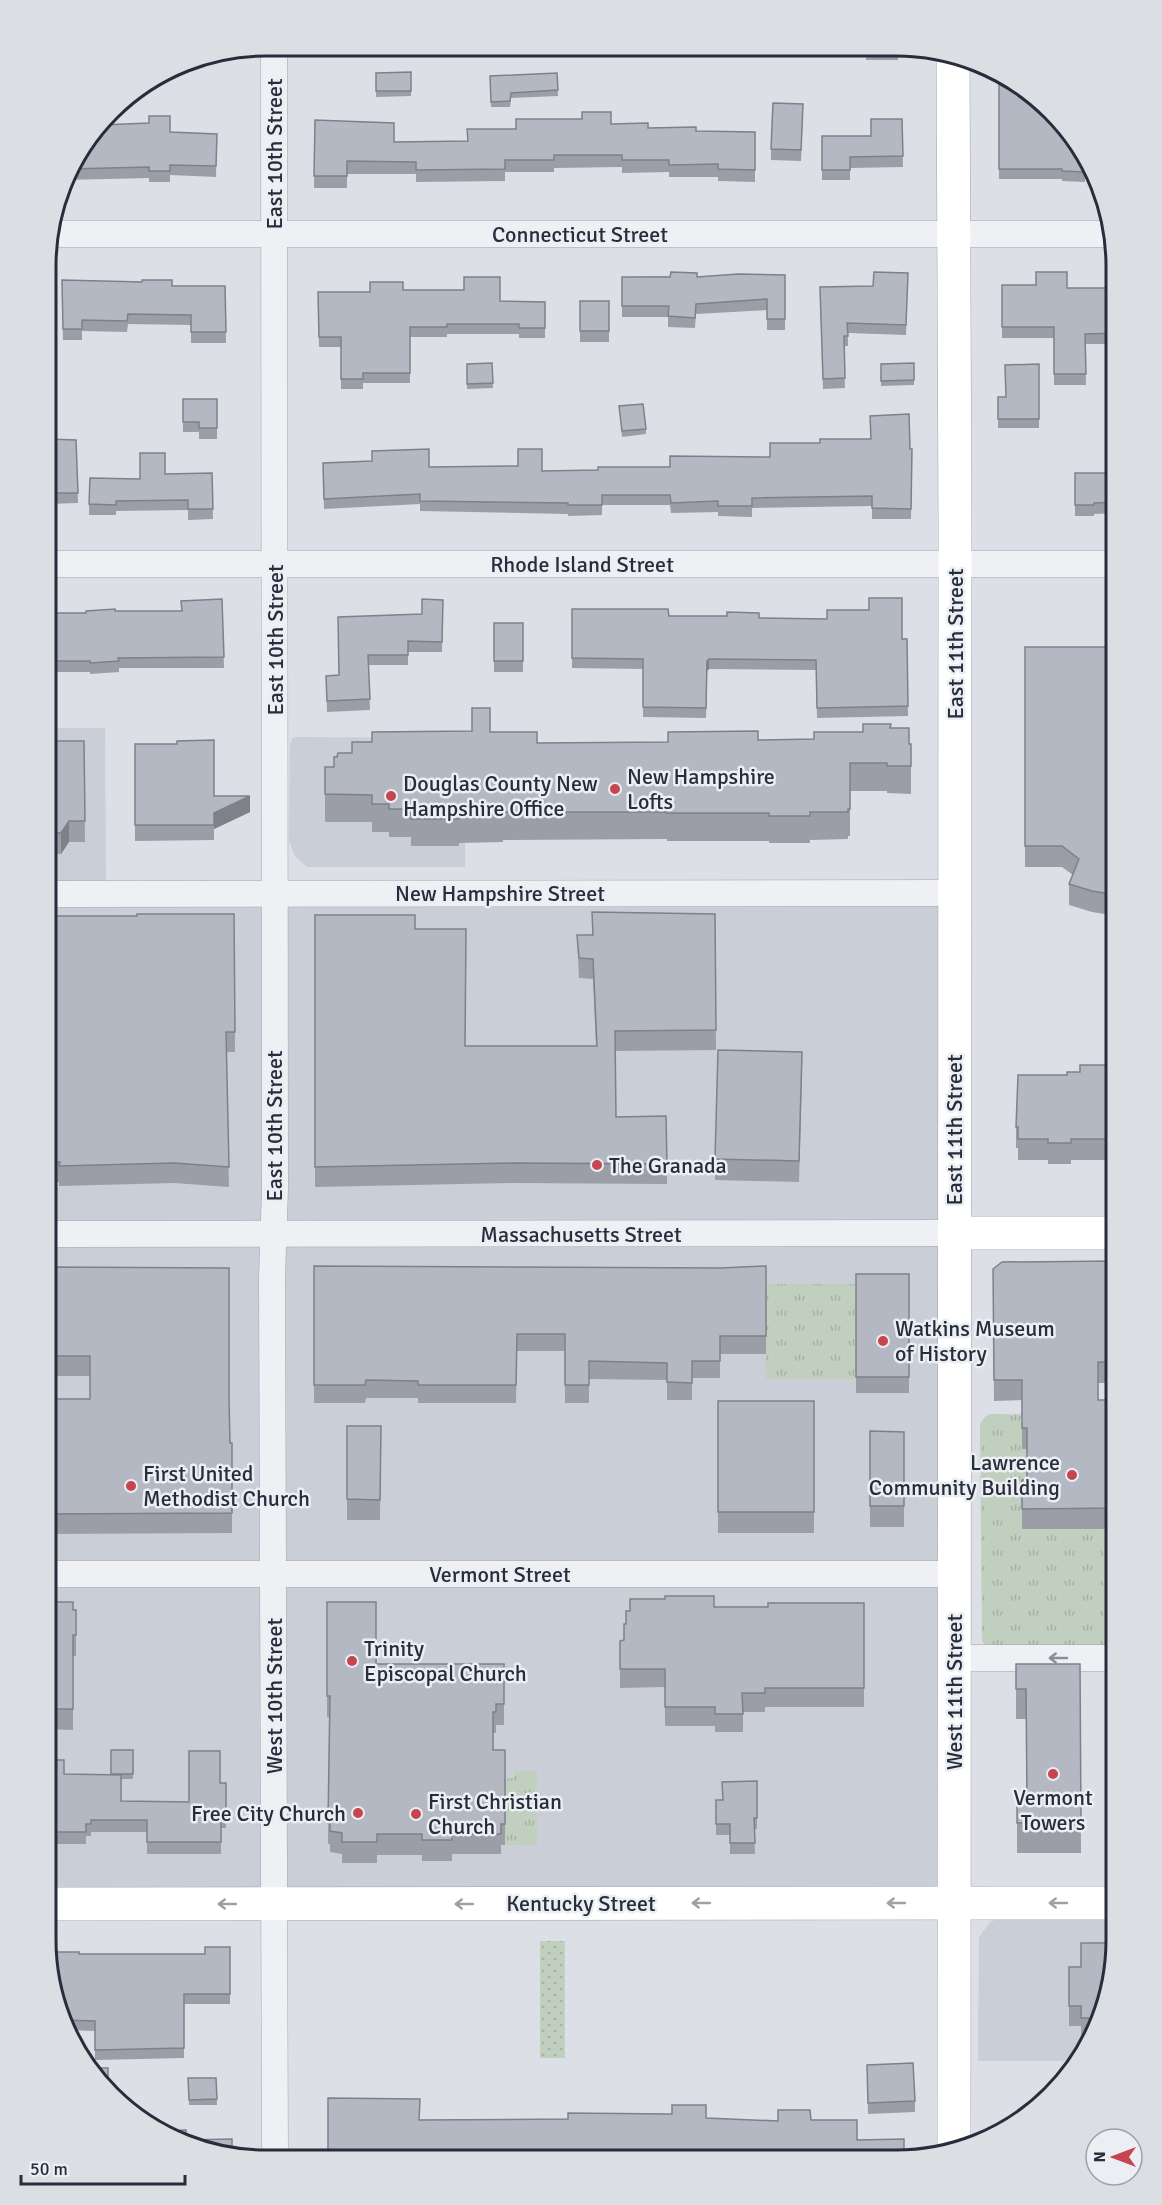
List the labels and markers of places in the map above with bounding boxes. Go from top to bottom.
place label: New Hampshire Lofts [627,763,775,815]
place label: Douglas County New Hampshire Office [403,770,598,822]
marker: New Hampshire Lofts [608,782,622,796]
marker: Douglas County New Hampshire Office [384,789,398,803]
place label: The Granada [609,1152,727,1179]
marker: The Granada [590,1158,604,1172]
place label: Watkins Museum of History [895,1315,1055,1367]
marker: Watkins Museum of History [876,1334,890,1348]
place label: Lawrence Community Building [869,1449,1060,1501]
place label: First United Methodist Church [143,1460,310,1512]
marker: Lawrence Community Building [1065,1468,1079,1482]
marker: First United Methodist Church [124,1479,138,1493]
place label: Trinity Episcopal Church [364,1635,527,1687]
marker: Trinity Episcopal Church [345,1654,359,1668]
marker: Vermont Towers [1046,1767,1060,1781]
place label: Vermont Towers [1013,1784,1093,1836]
place label: First Christian Church [428,1788,562,1840]
place label: Free City Church [191,1800,346,1827]
marker: Free City Church [351,1806,365,1820]
marker: First Christian Church [409,1807,423,1821]

